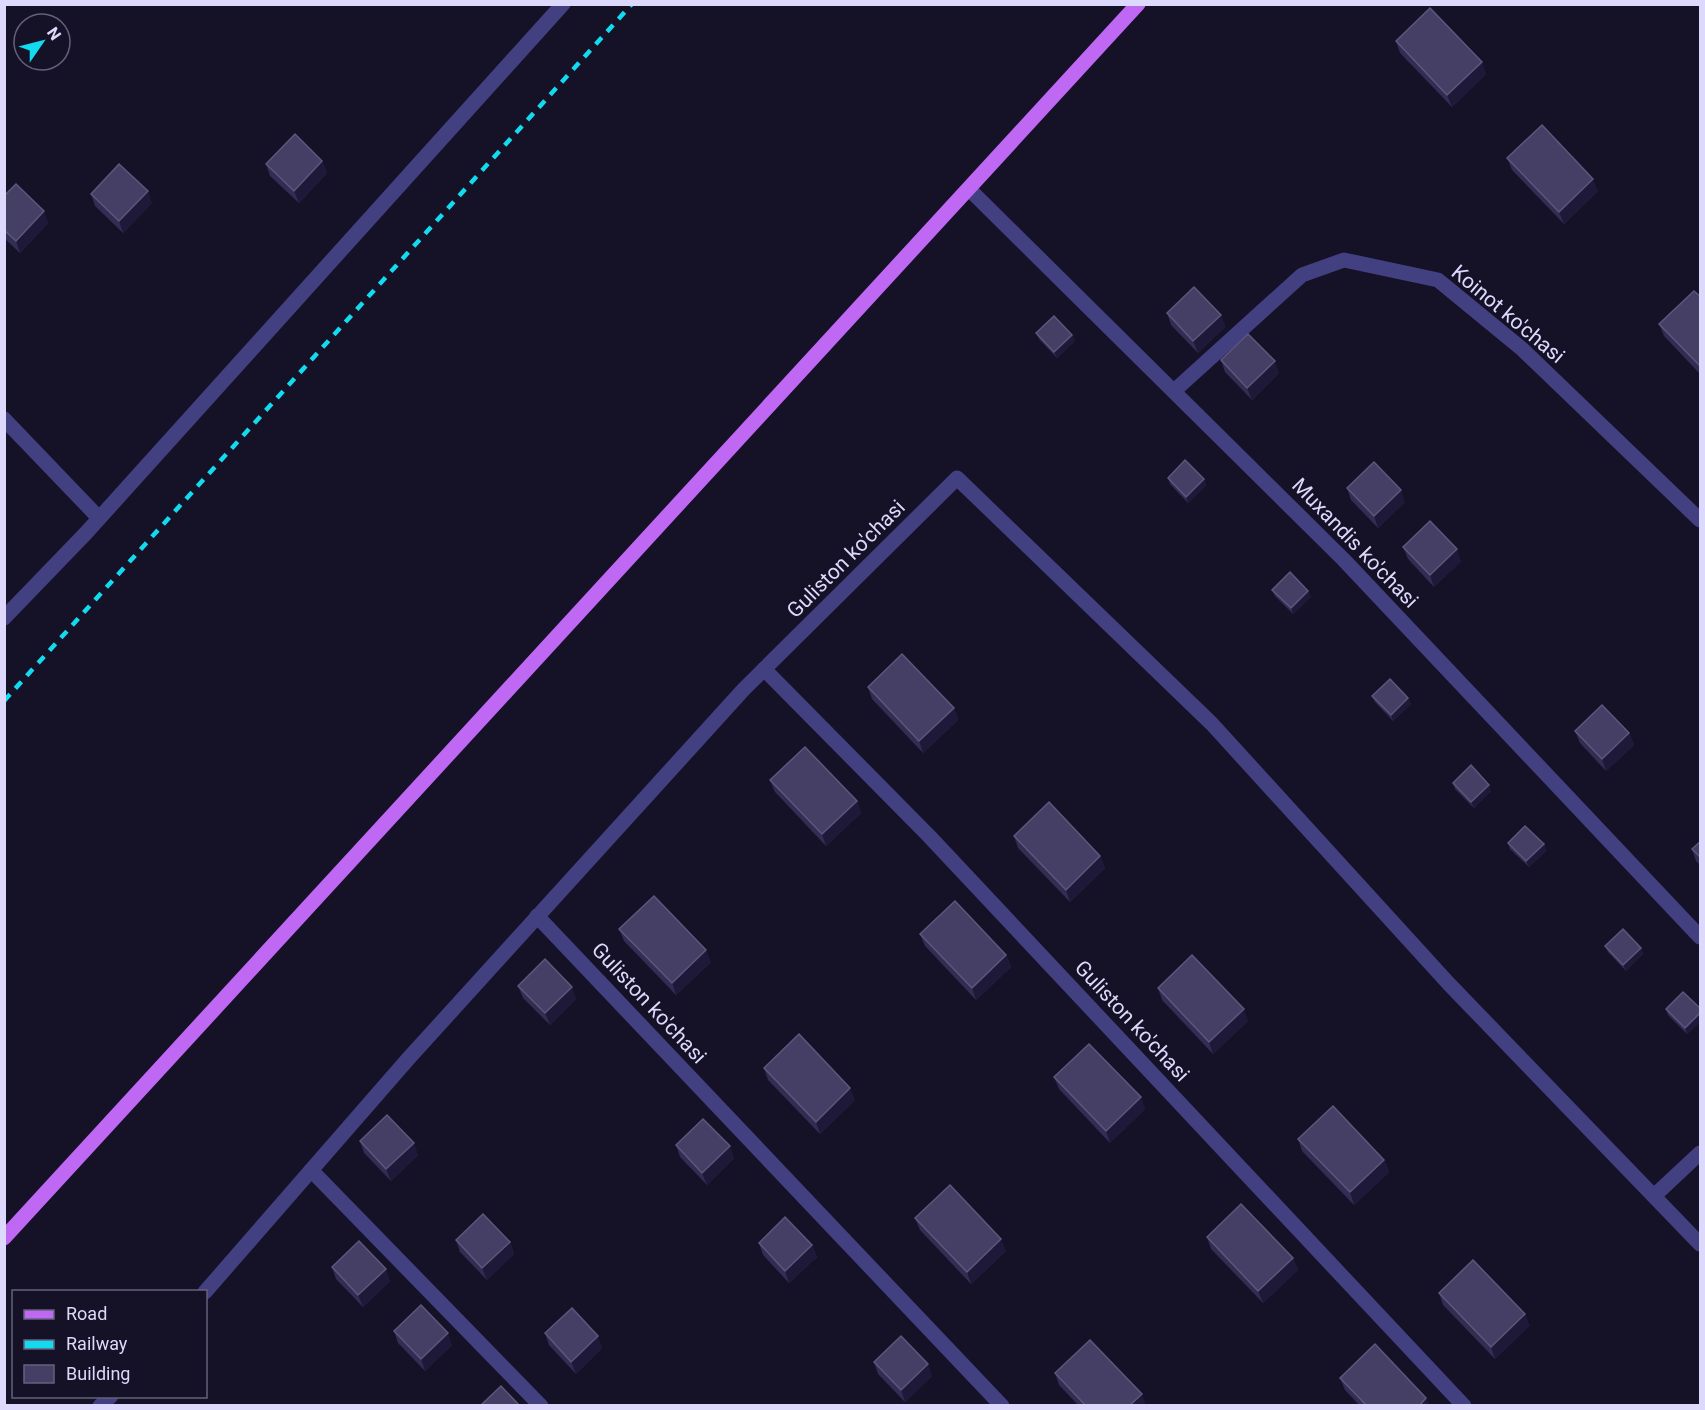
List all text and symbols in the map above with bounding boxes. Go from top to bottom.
north arrow [12,12,72,72]
text: N [43,24,65,44]
street label: Koinot ko'chasi [1447,260,1569,368]
street label: Muxandis ko'chasi [1287,473,1423,613]
street label: Guliston ko'chasi [782,495,910,623]
street label: Guliston ko'chasi [587,938,711,1068]
street label: Guliston ko'chasi [1070,956,1194,1086]
legend [12,1290,207,1398]
text: Road [66,1303,107,1324]
text: Railway [66,1333,128,1354]
text: Building [66,1363,130,1384]

